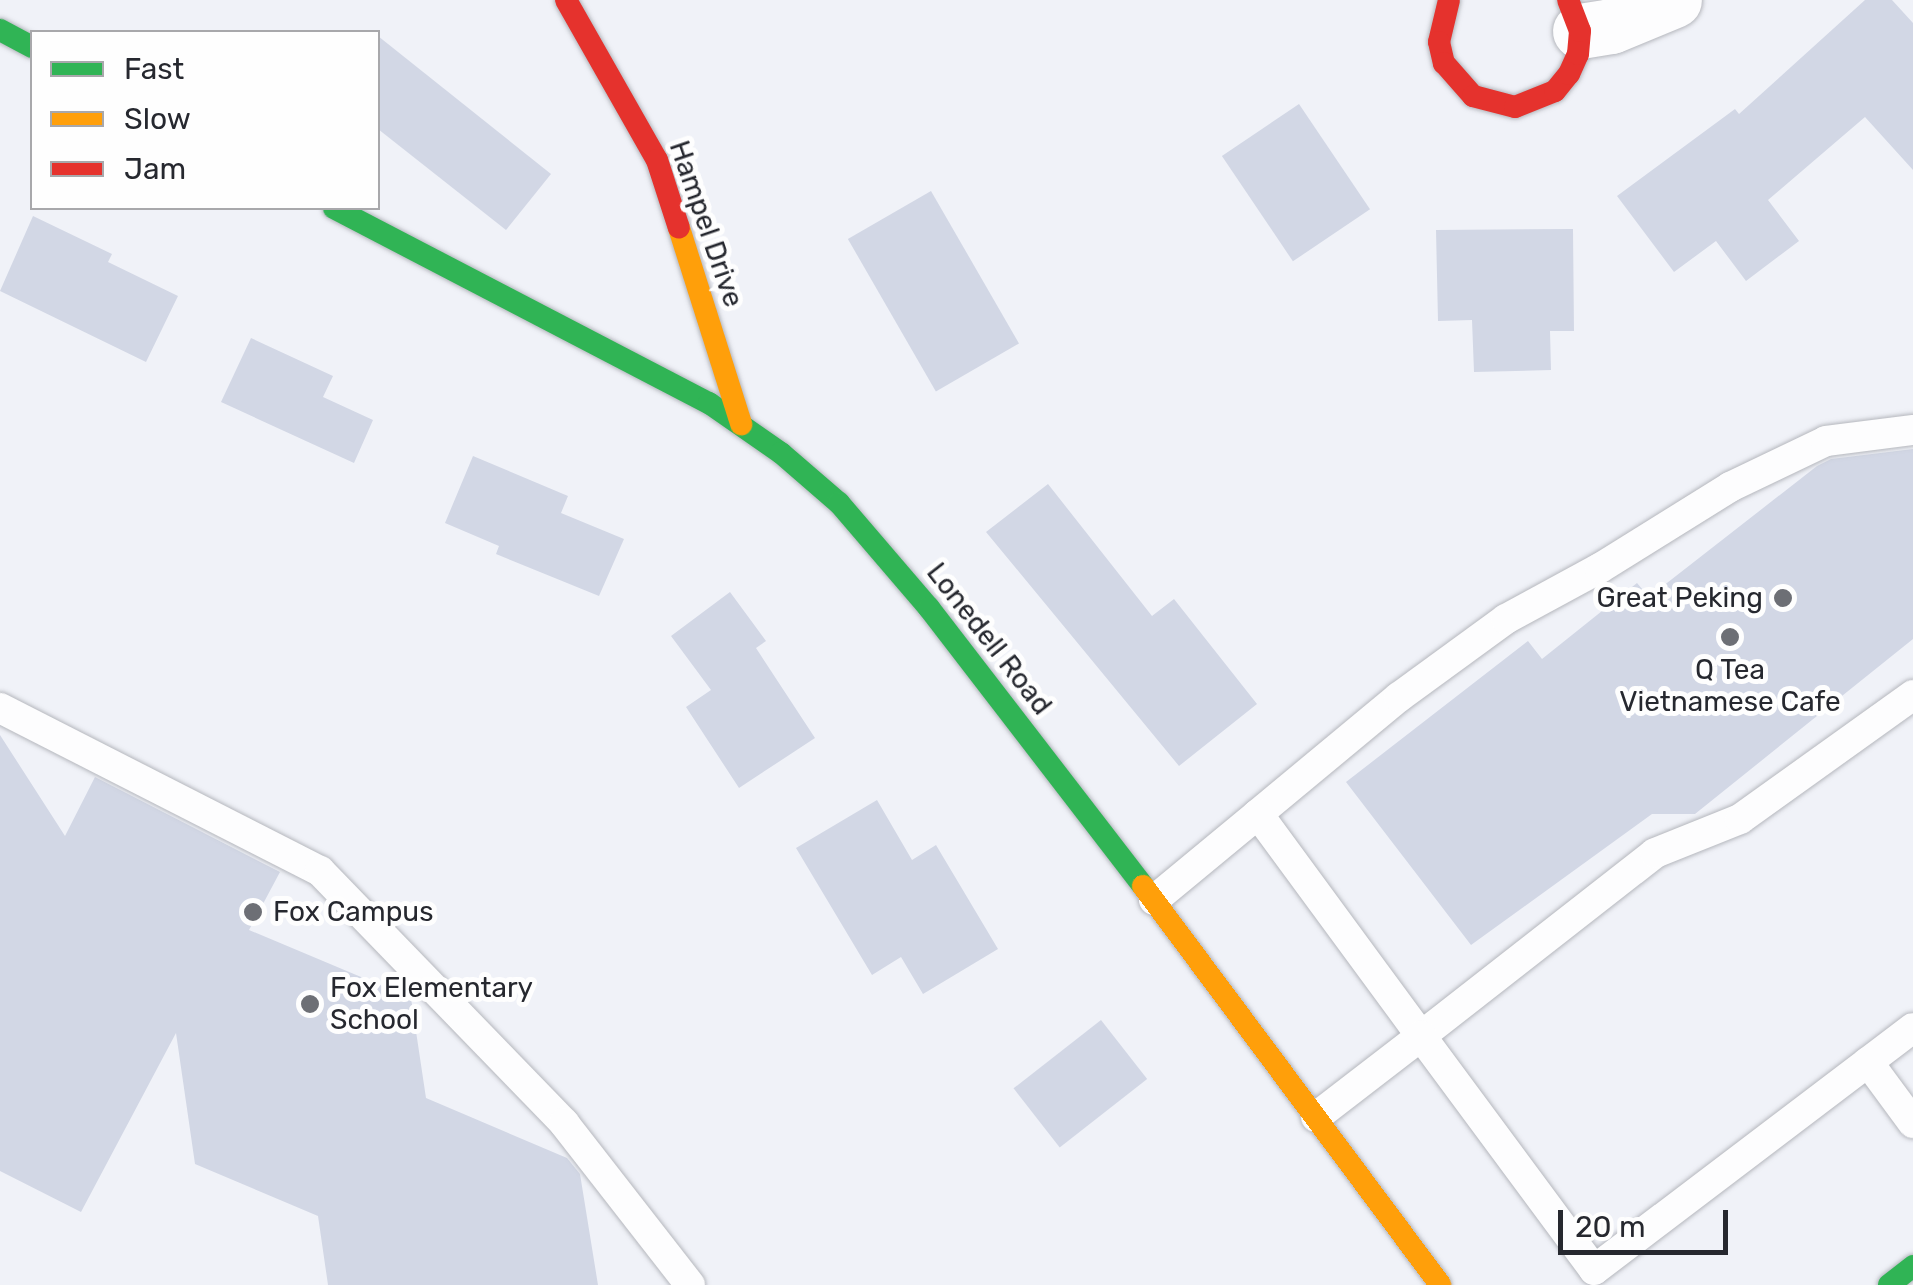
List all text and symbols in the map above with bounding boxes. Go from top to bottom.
legend [30,30,380,210]
text: Fast [124,51,184,87]
text: Slow [124,101,191,137]
street label: Hampel Drive [662,136,750,312]
text: Jam [124,151,186,187]
street label: Lonedell Road [919,556,1059,722]
place label: Great Peking [1596,581,1763,615]
marker: Great Peking [1772,587,1794,609]
marker: Q Tea Vietnamese Cafe [1719,626,1741,648]
place label: Q Tea Vietnamese Cafe [1619,653,1841,719]
place label: Fox Campus [273,895,434,929]
marker: Fox Campus [242,901,264,923]
place label: Fox Elementary School [330,971,533,1037]
marker: Fox Elementary School [299,993,321,1015]
scale bar [1563,1190,1733,1252]
text: 20 m [1575,1209,1646,1245]

